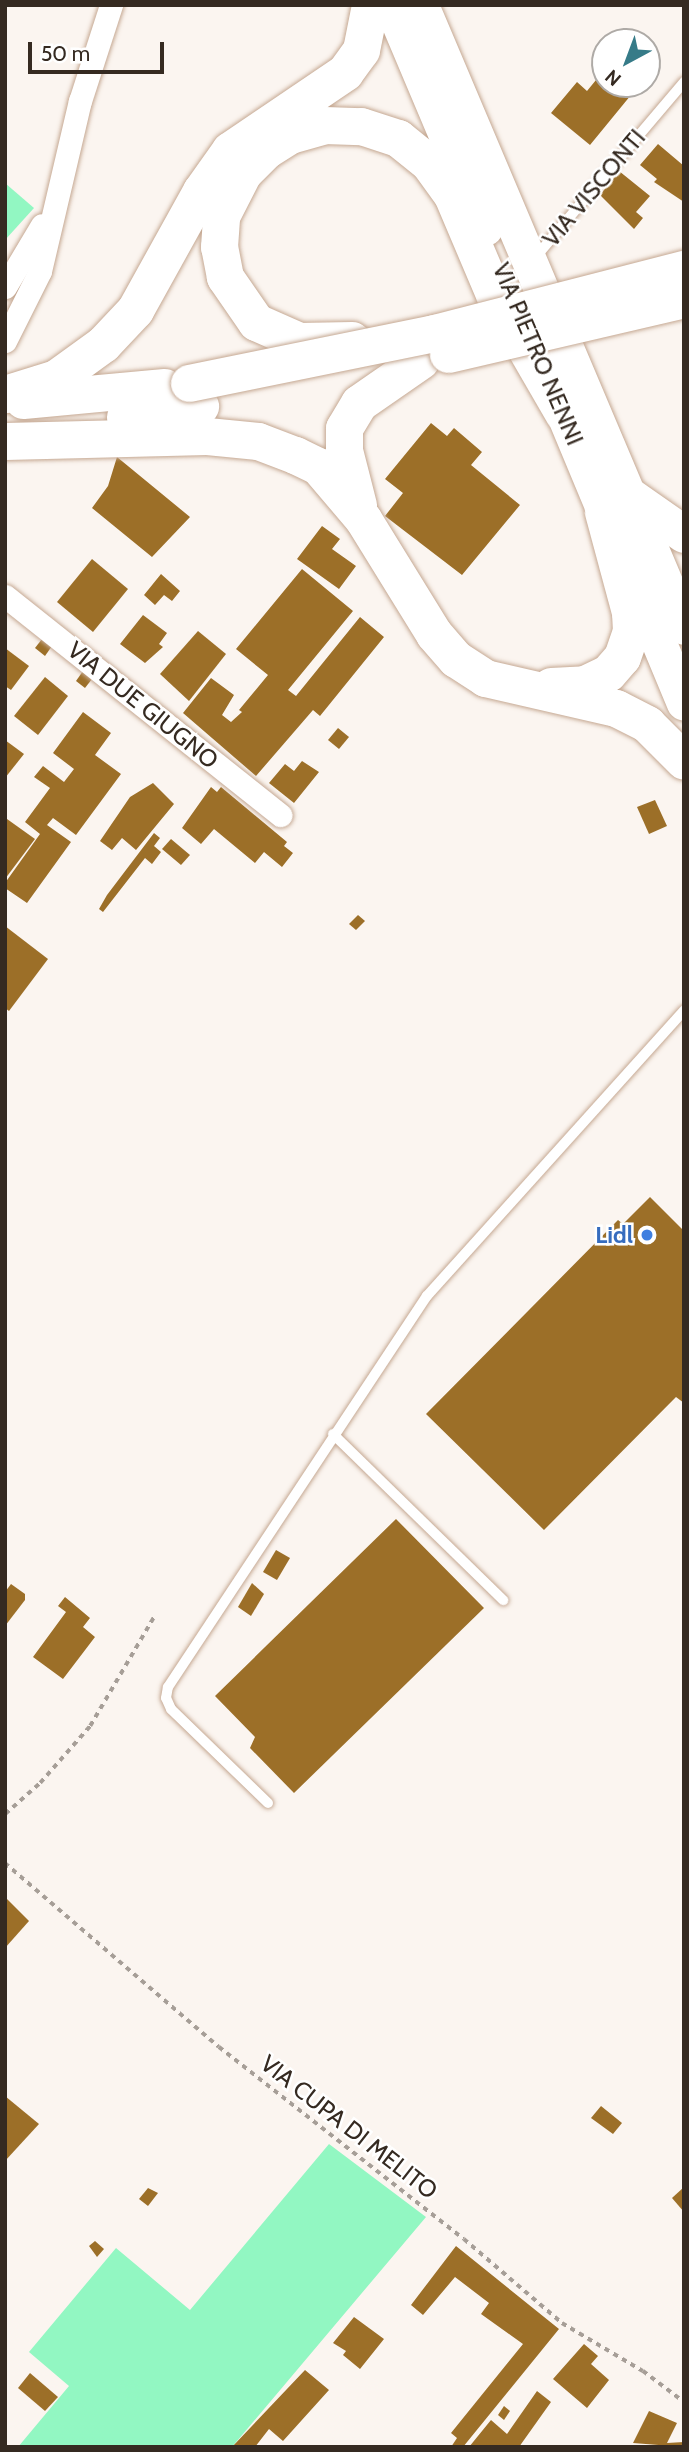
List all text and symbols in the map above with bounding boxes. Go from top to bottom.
scale bar [32,28,168,72]
north arrow [591,28,661,98]
text: 50 m [41,41,90,66]
text: N [601,65,626,91]
street label: VIA VISCONTI [537,123,651,253]
street label: VIA PIETRO NENNI [487,258,589,450]
street label: VIA DUE GIUGNO [62,635,224,775]
place label: Lidl [595,1221,633,1249]
marker: Lidl [639,1227,655,1243]
street label: VIA CUPA DI MELITO [255,2049,443,2205]

